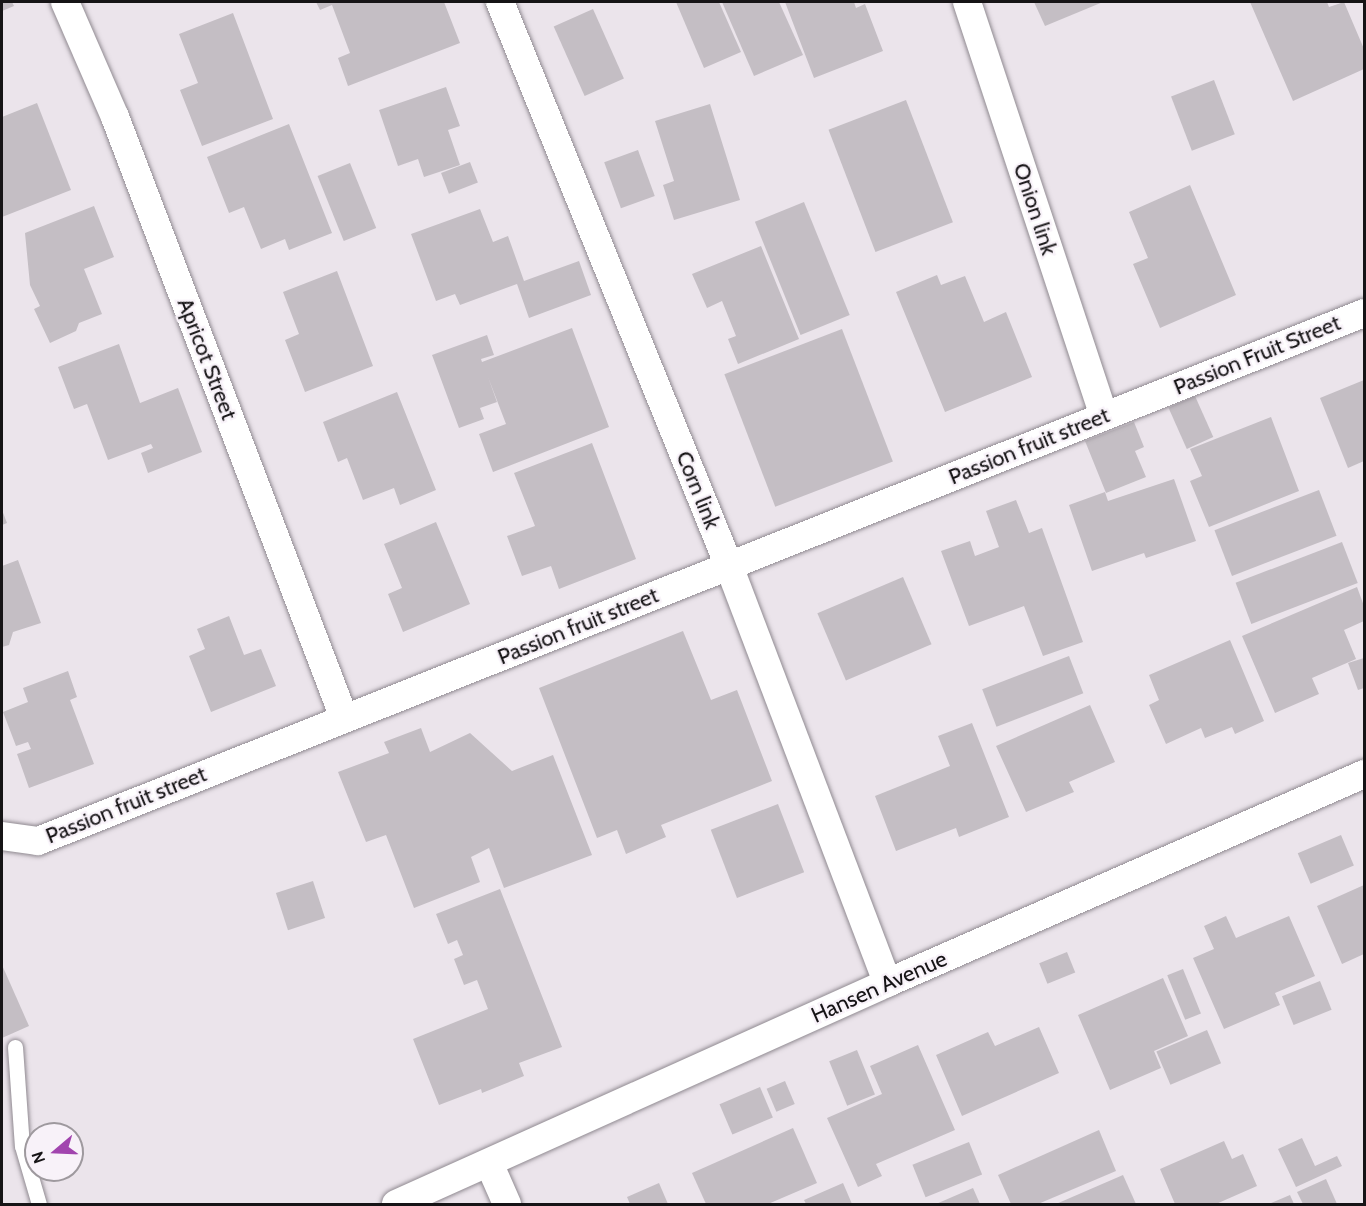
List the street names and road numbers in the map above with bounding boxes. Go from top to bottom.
street label: Onion link [1008,160,1062,258]
street label: Apricot Street [172,294,242,424]
street label: Passion Fruit Street [1170,309,1344,401]
street label: Passion fruit street [945,402,1113,490]
street label: Corn link [670,447,726,533]
street label: Passion fruit street [494,582,662,670]
street label: Passion fruit street [42,761,210,849]
street label: Hansen Avenue [807,945,951,1029]

